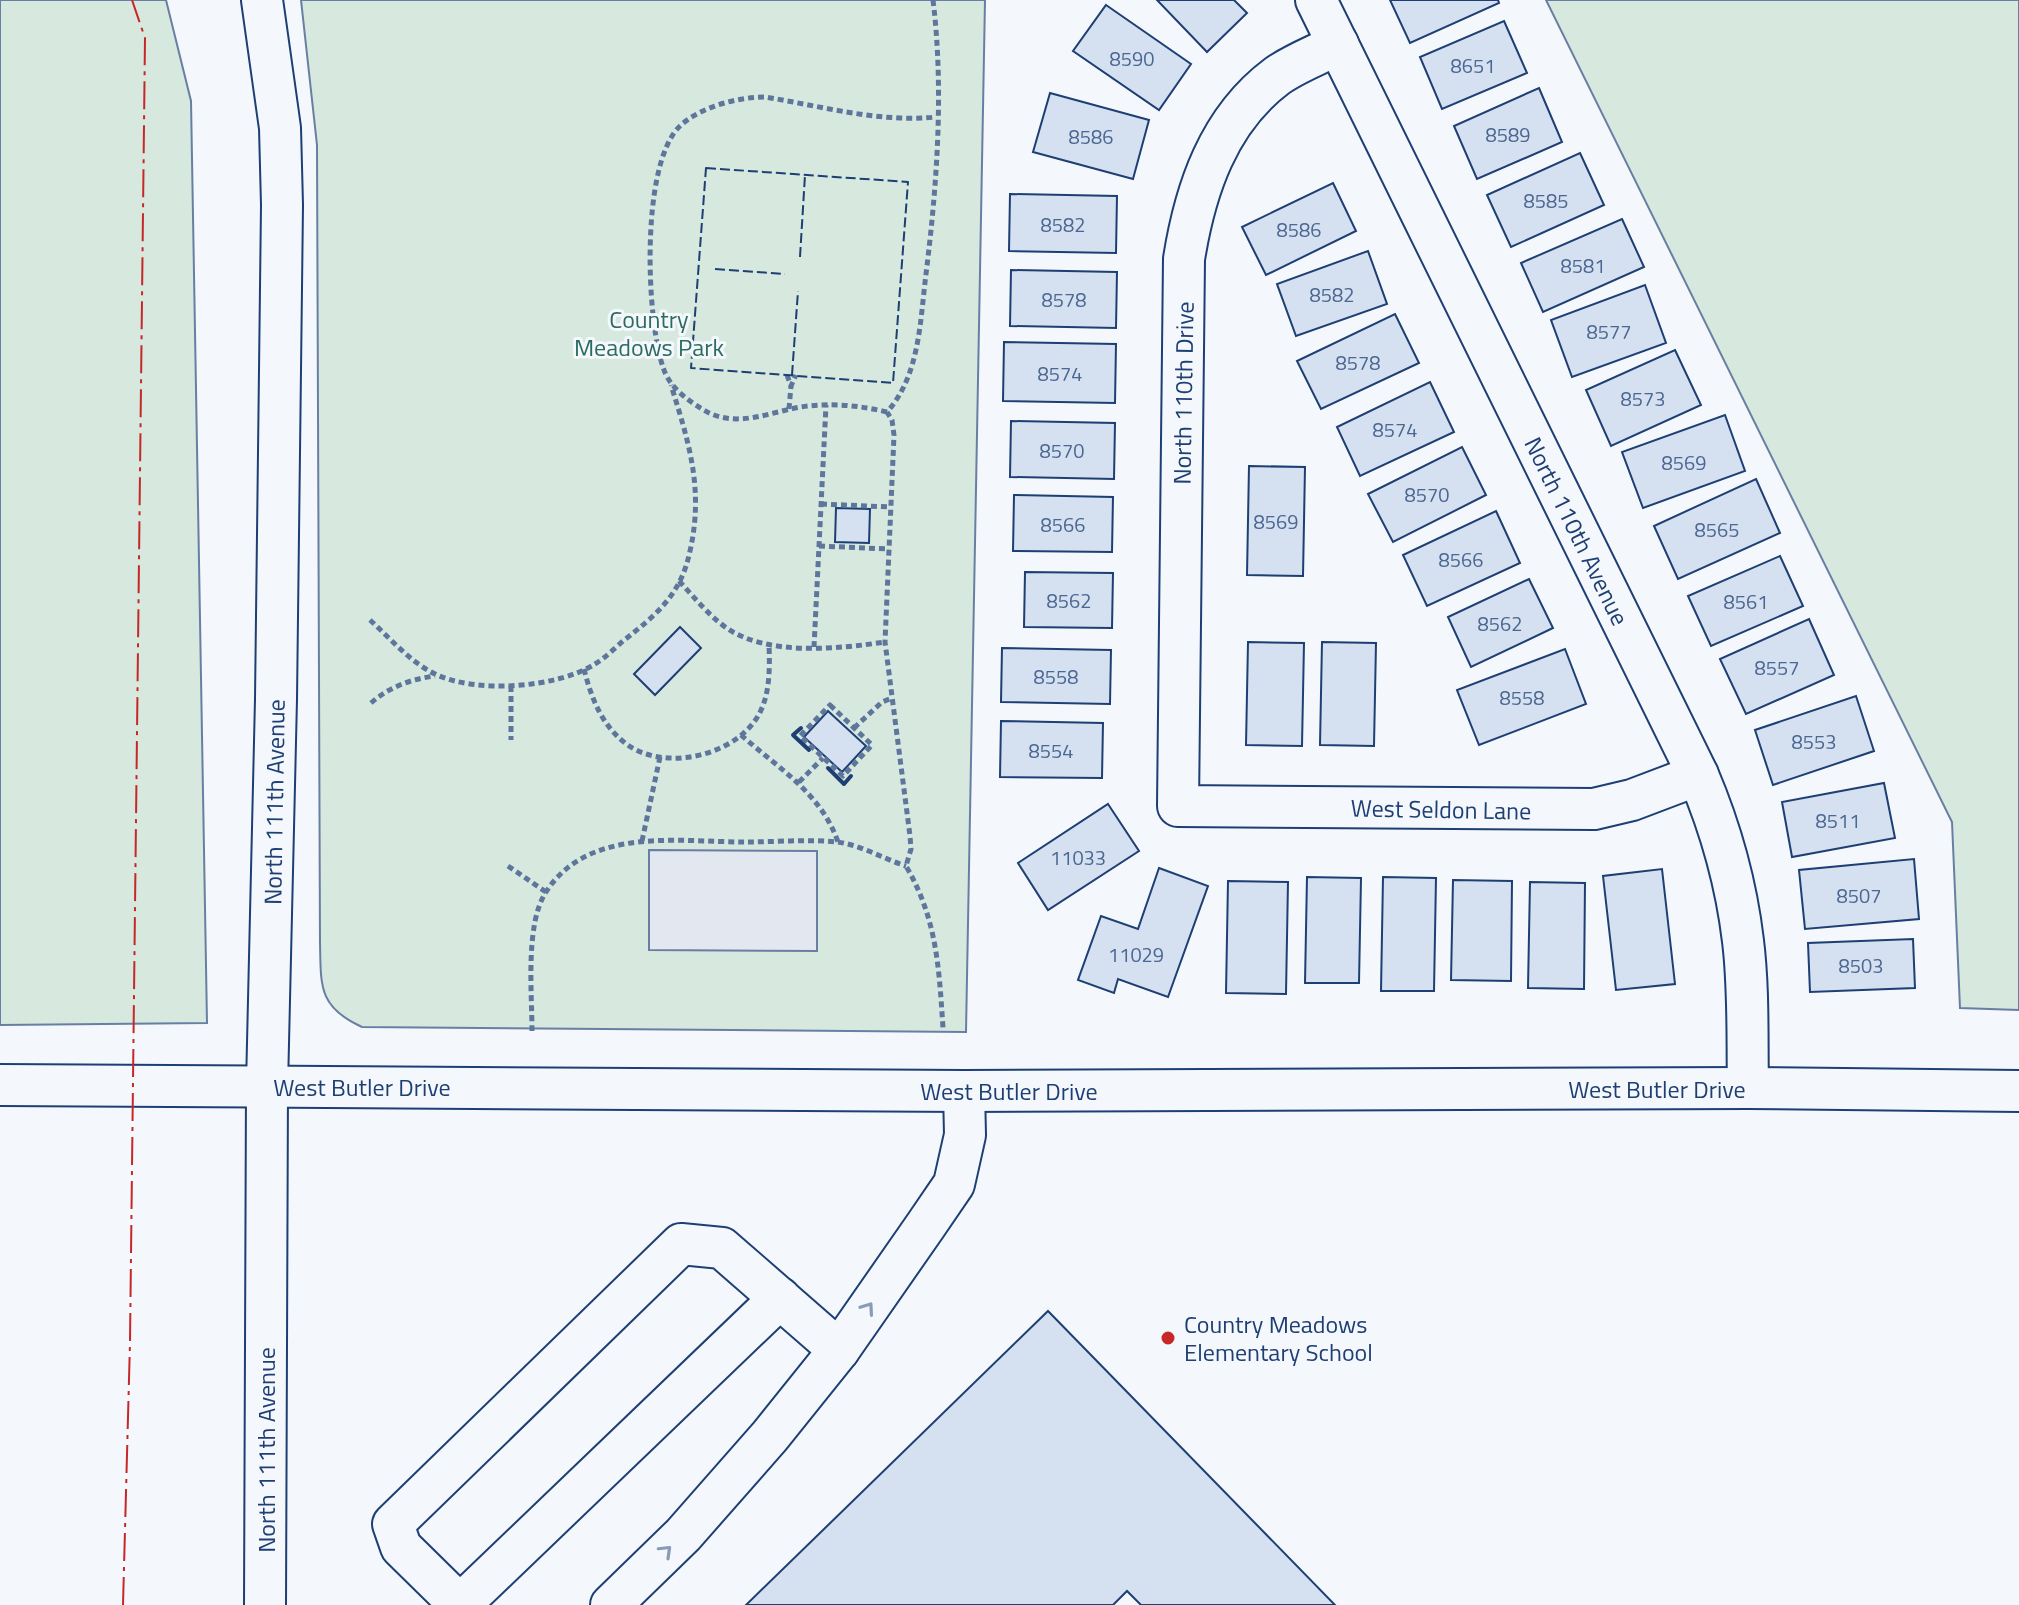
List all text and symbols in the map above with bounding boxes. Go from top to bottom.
house number: 8590 [1110,43,1154,74]
house number: 8651 [1451,50,1495,81]
house number: 8589 [1486,119,1530,150]
house number: 8586 [1069,121,1113,152]
house number: 8585 [1524,185,1568,216]
house number: 8582 [1041,209,1085,240]
house number: 8586 [1277,214,1321,245]
house number: 8581 [1561,250,1605,281]
house number: 8582 [1310,279,1354,310]
house number: 8578 [1042,284,1086,315]
park label: Country Meadows Park [574,301,725,365]
street label: North 110th Drive [1163,301,1203,485]
house number: 8577 [1587,316,1631,347]
house number: 8578 [1336,347,1380,378]
house number: 8574 [1038,358,1082,389]
house number: 8573 [1621,383,1665,414]
house number: 8574 [1373,414,1417,445]
street label: North 110th Avenue [1516,431,1638,631]
house number: 8570 [1040,435,1084,466]
house number: 8569 [1662,447,1706,478]
house number: 8570 [1405,479,1449,510]
house number: 8569 [1254,506,1298,537]
house number: 8566 [1041,509,1085,540]
house number: 8565 [1695,514,1739,545]
house number: 8566 [1439,544,1483,575]
house number: 8562 [1047,585,1091,616]
house number: 8561 [1724,586,1768,617]
house number: 8562 [1478,608,1522,639]
house number: 8557 [1755,652,1799,683]
house number: 8558 [1034,661,1078,692]
house number: 8558 [1500,682,1544,713]
street label: North 111th Avenue [254,699,294,905]
house number: 8553 [1792,726,1836,757]
house number: 8554 [1029,735,1073,766]
street label: West Seldon Lane [1350,789,1532,829]
house number: 8511 [1816,805,1860,836]
house number: 11033 [1050,842,1106,873]
house number: 8507 [1837,880,1881,911]
house number: 11029 [1108,939,1164,970]
house number: 8503 [1839,950,1883,981]
street label: West Butler Drive [273,1069,451,1105]
street label: West Butler Drive [1568,1071,1746,1107]
street label: West Butler Drive [920,1073,1098,1109]
one-way arrow [858,1302,873,1316]
place label: Country Meadows Elementary School [1184,1306,1373,1370]
marker: Country Meadows Elementary School [1159,1329,1177,1347]
street label: North 111th Avenue [248,1347,284,1553]
one-way arrow [657,1545,671,1560]

